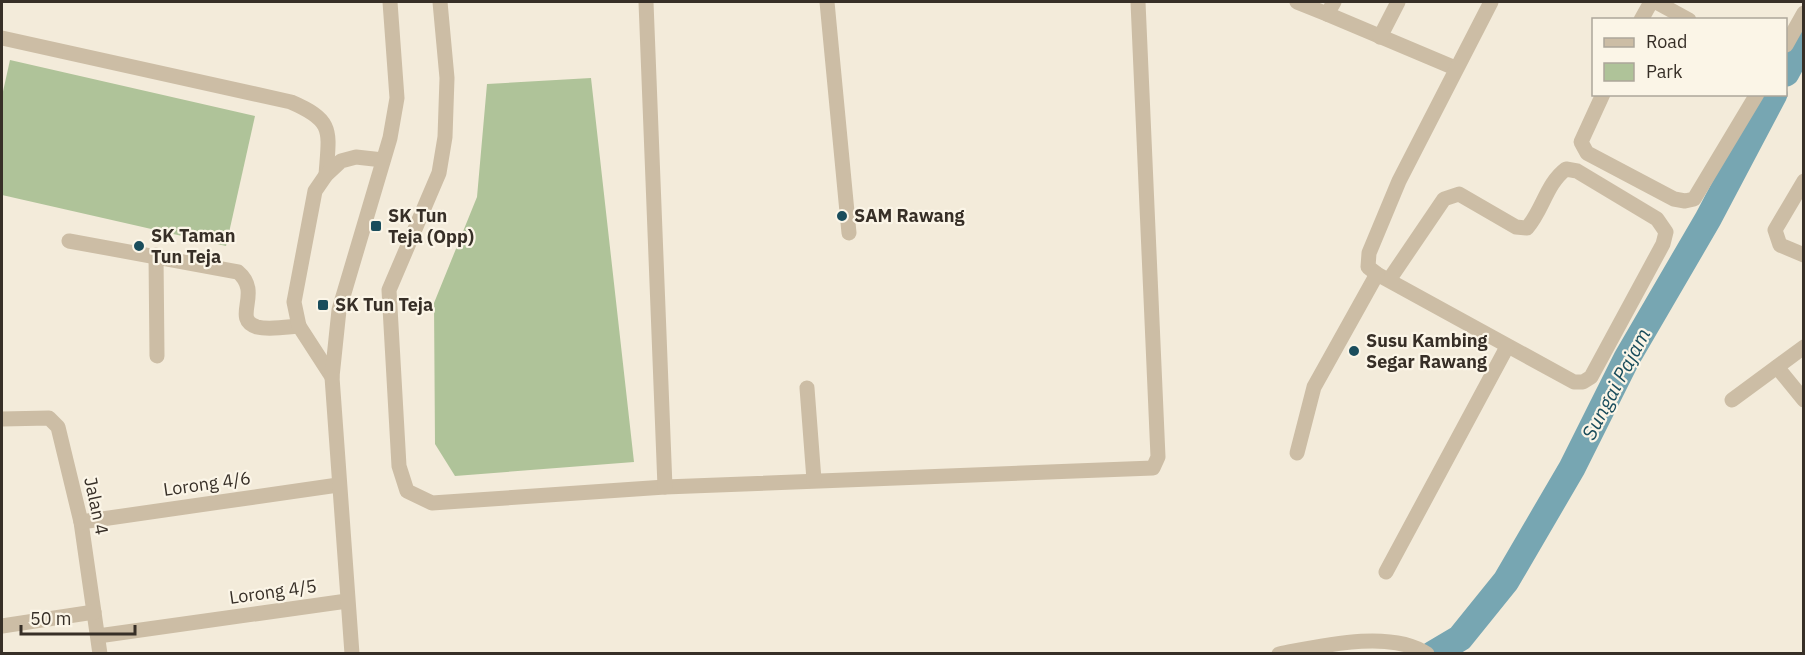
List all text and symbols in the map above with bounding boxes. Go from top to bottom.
legend [1592,18,1787,96]
text: Road [1646,30,1687,53]
text: Park [1646,60,1683,83]
place label: SK Tun Teja (Opp) [388,204,474,248]
place label: SAM Rawang [854,204,964,227]
marker: SAM Rawang [835,209,849,223]
marker: SK Tun Teja (Opp) [369,219,383,233]
place label: SK Taman Tun Teja [151,224,236,268]
marker: SK Taman Tun Teja [132,239,146,253]
place label: SK Tun Teja [335,293,433,316]
marker: SK Tun Teja [316,298,330,312]
water label: Sungai Pajam [1575,323,1656,444]
place label: Susu Kambing Segar Rawang [1366,329,1488,373]
marker: Susu Kambing Segar Rawang [1347,344,1361,358]
street label: Lorong 4/6 [162,466,252,501]
street label: Jalan 4 [79,475,114,537]
street label: Lorong 4/5 [228,574,318,609]
scale bar [21,598,135,636]
text: 50 m [30,607,72,630]

